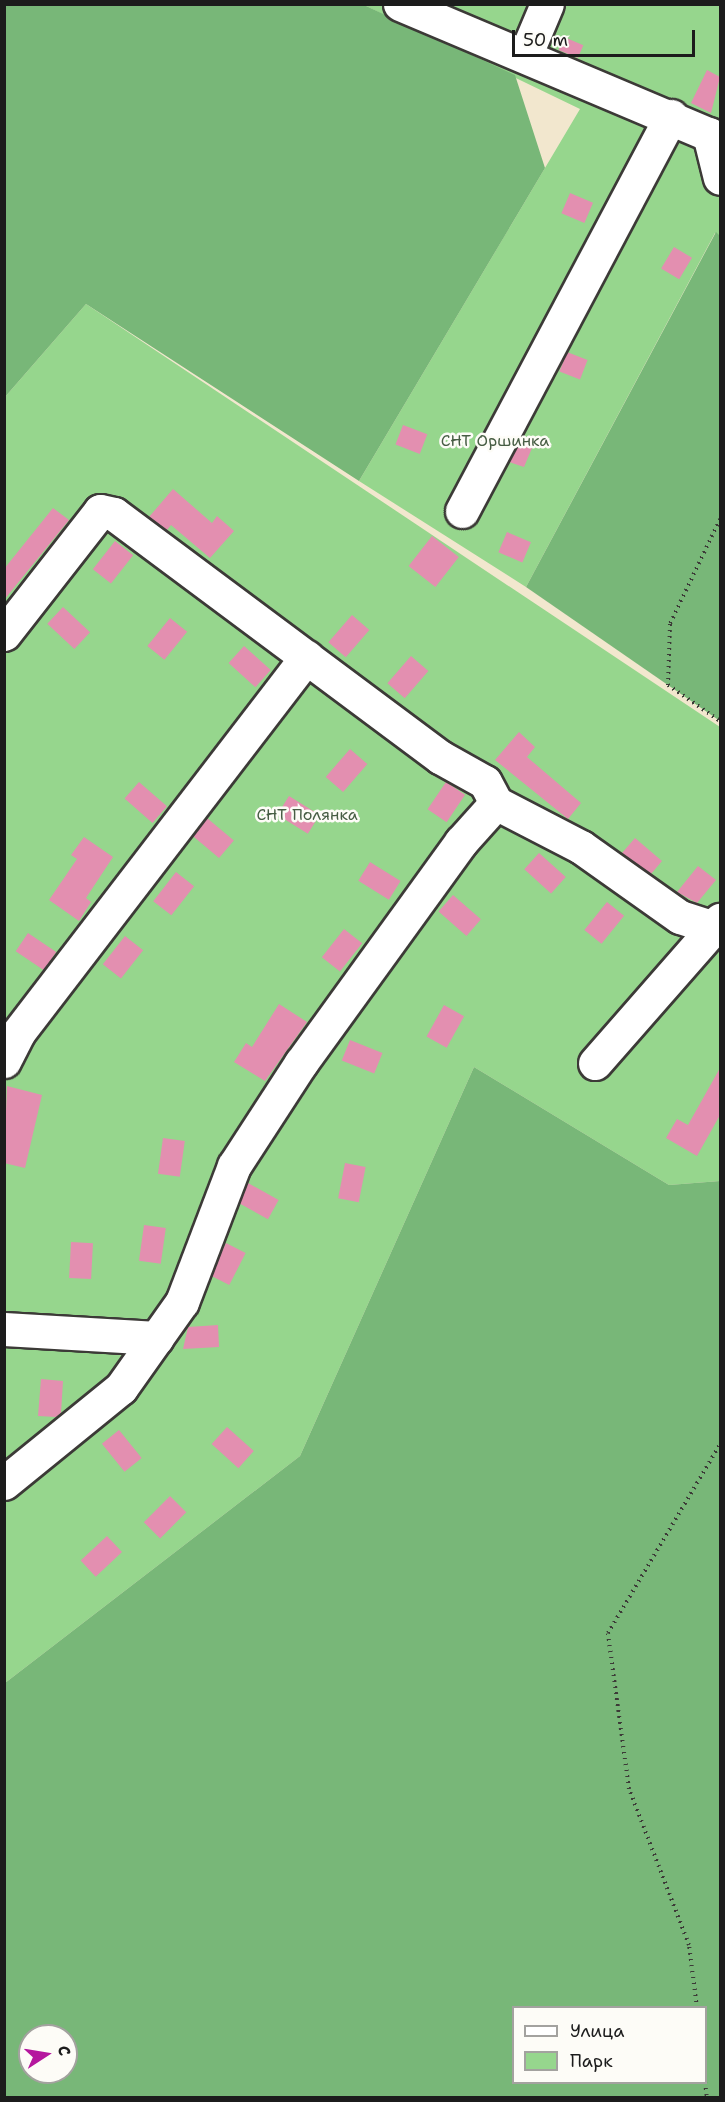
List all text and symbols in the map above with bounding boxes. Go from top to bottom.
scale bar [515,18,698,56]
text: 50 m [523,28,568,52]
park label: СНТ Оршинка [441,431,549,451]
park label: СНТ Полянка [256,805,358,825]
legend [512,2006,707,2084]
text: Улица [570,2019,624,2043]
north arrow [18,2024,78,2084]
text: С [53,2044,75,2058]
text: Парк [570,2049,613,2073]

